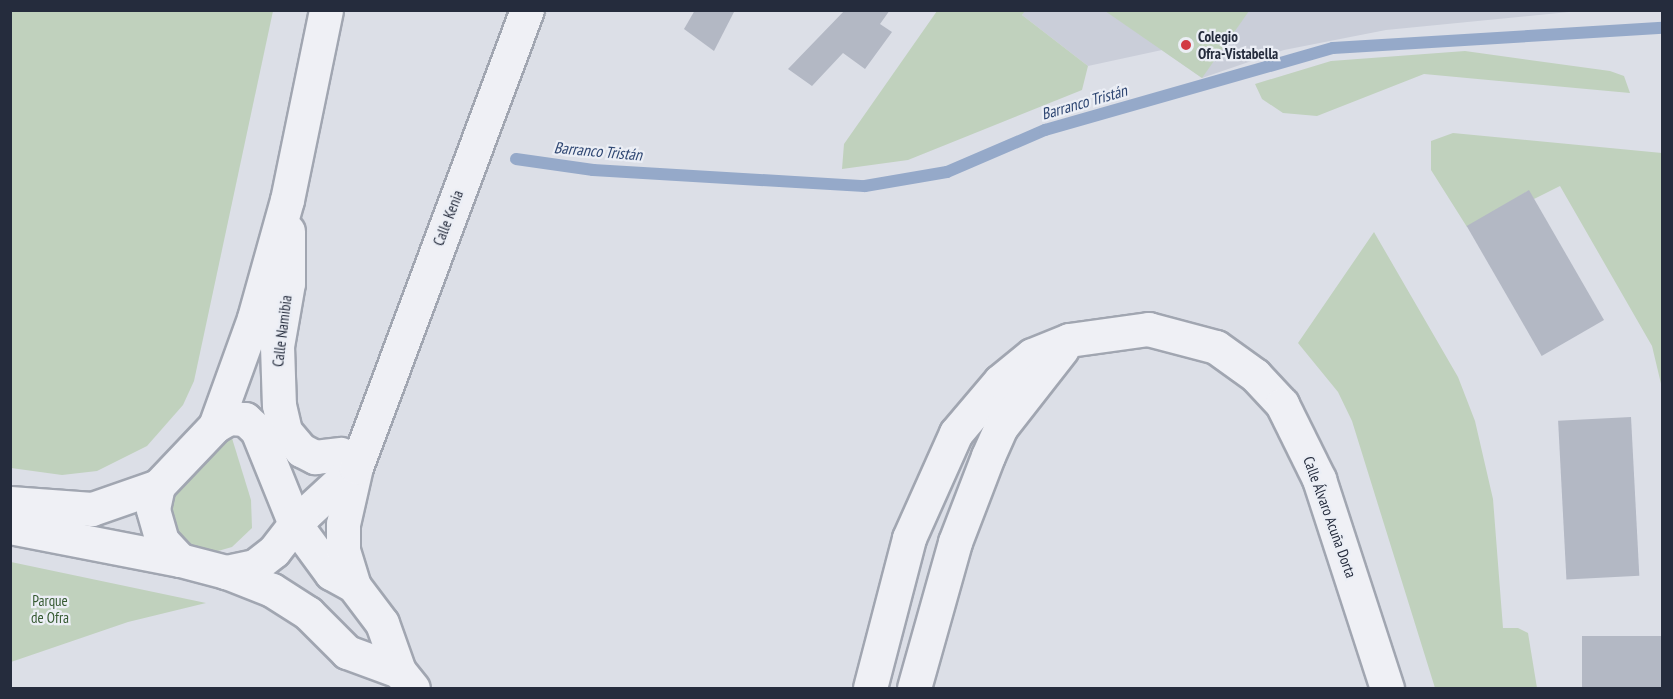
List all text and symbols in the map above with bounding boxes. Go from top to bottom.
place label: Colegio Ofra-Vistabella [1198,27,1278,62]
marker: Colegio Ofra-Vistabella [1179,38,1193,52]
water label: Barranco Tristán [1039,81,1129,123]
water label: Barranco Tristán [553,138,643,164]
street label: Calle Kenia [429,188,467,248]
street label: Calle Namibia [269,294,295,368]
street label: Calle Álvaro Acuña Dorta [1300,453,1360,581]
park label: Parque de Ofra [31,591,69,626]

